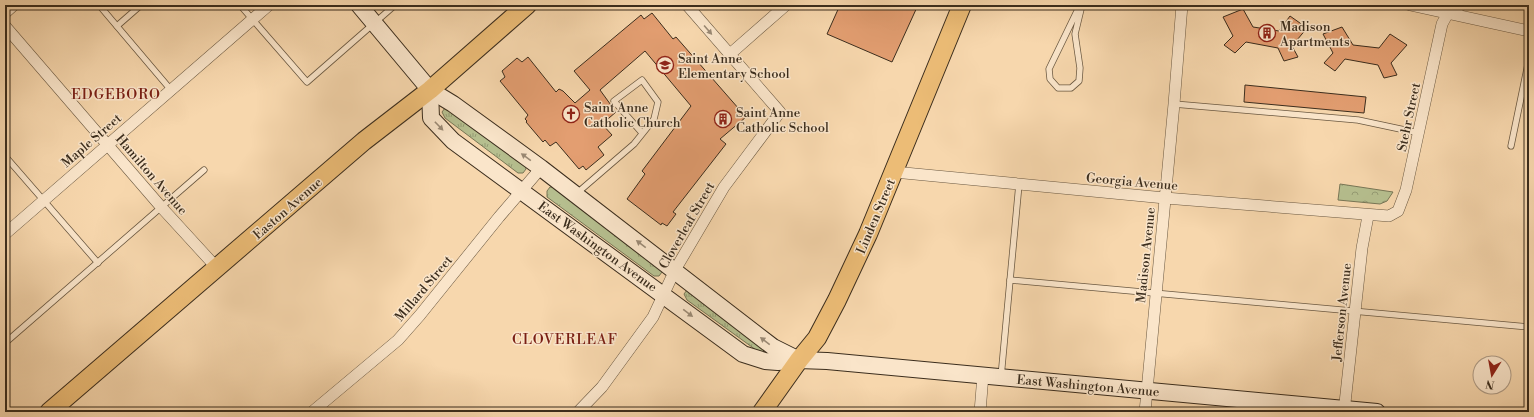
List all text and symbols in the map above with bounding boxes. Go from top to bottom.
place label: Madison Apartments [1279,19,1350,50]
building icon: Madison Apartments [1257,23,1277,43]
one-way arrow [703,25,712,34]
place label: Saint Anne Elementary School [678,51,790,82]
school or university icon: Saint Anne Elementary School [655,55,675,75]
street label: Stehr Street [1394,81,1424,153]
district label: EDGEBORO [71,86,161,104]
place label: Saint Anne Catholic Church [584,100,681,131]
church icon: Saint Anne Catholic Church [561,104,581,124]
place label: Saint Anne Catholic School [736,105,829,136]
building icon: Saint Anne Catholic School [713,109,733,129]
street label: Maple Street [58,110,125,171]
one-way arrow [434,121,444,131]
street label: Hamilton Avenue [112,131,191,219]
one-way arrow [521,153,531,161]
street label: Georgia Avenue [1085,170,1179,194]
street label: Easton Avenue [250,174,326,243]
street label: Linden Street [853,176,899,256]
street label: Cloverleaf Street [656,179,718,272]
street label: East Washington Avenue [535,198,660,296]
street label: Madison Avenue [1133,206,1159,304]
one-way arrow [635,240,646,248]
street label: Millard Street [392,252,456,325]
street label: Jefferson Avenue [1329,262,1355,363]
one-way arrow [683,309,694,317]
district label: CLOVERLEAF [512,331,618,349]
one-way arrow [760,337,771,345]
north arrow [1472,355,1512,395]
street label: East Washington Avenue [1016,372,1160,400]
text: N [1484,376,1496,392]

